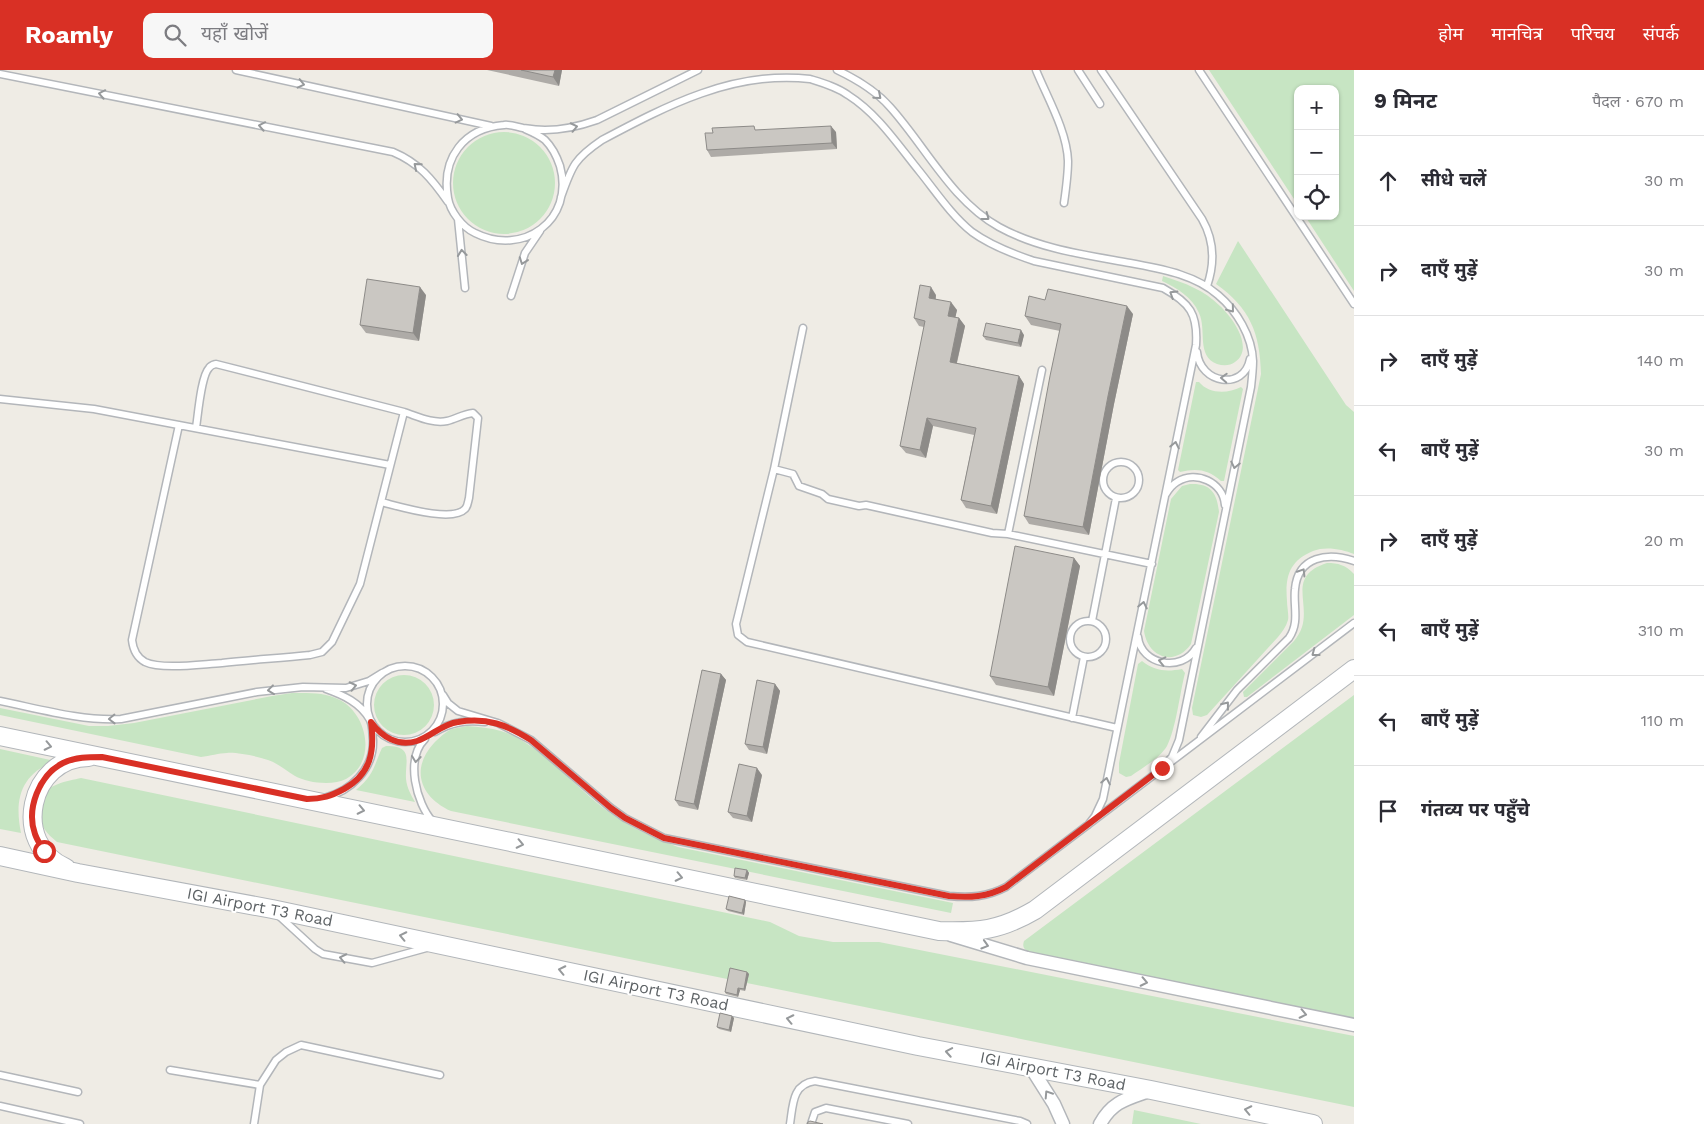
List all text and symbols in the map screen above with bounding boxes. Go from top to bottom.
search box [143,13,493,58]
text: Roamly [25,21,113,49]
icon: search [161,21,189,49]
text: यहाँ खोजें [201,22,268,45]
text: होम [1438,23,1463,44]
text: मानचित्र [1491,23,1543,44]
text: परिचय [1571,23,1615,44]
text: संपर्क [1643,23,1679,44]
one-way arrow [296,78,305,89]
map controls [1294,85,1339,220]
button: + [1294,85,1339,130]
text: 9 मिनट [1374,88,1437,113]
one-way arrow [98,89,107,100]
one-way arrow [873,91,882,100]
text: पैदल · 670 m [1592,92,1684,111]
one-way arrow [455,113,464,124]
one-way arrow [257,121,266,131]
one-way arrow [569,122,578,133]
button: − [1294,130,1339,175]
one-way arrow [414,163,423,172]
icon: ahead [1374,167,1402,195]
text: सीधे चलें [1421,168,1486,191]
text: 30 m [1644,171,1684,190]
button: locate [1294,175,1339,220]
one-way arrow [980,211,990,220]
one-way arrow [457,249,468,257]
one-way arrow [519,256,529,264]
icon: right [1374,257,1402,285]
text: दाएँ मुड़ें [1421,258,1477,281]
text: 30 m [1644,261,1684,280]
one-way arrow [1169,291,1178,301]
one-way arrow [1226,304,1235,313]
icon: right [1374,347,1402,375]
text: दाएँ मुड़ें [1421,348,1477,371]
text: 140 m [1637,351,1684,370]
one-way arrow [1219,373,1227,384]
icon: left [1374,437,1402,465]
text: बाएँ मुड़ें [1421,438,1479,461]
one-way arrow [1170,441,1180,450]
text: 30 m [1644,441,1684,460]
one-way arrow [1230,460,1240,469]
icon: right [1374,527,1402,555]
text: दाएँ मुड़ें [1421,528,1477,551]
text: 20 m [1644,531,1684,550]
one-way arrow [1295,568,1305,577]
one-way arrow [1137,600,1148,609]
icon: left [1374,617,1402,645]
text: बाएँ मुड़ें [1421,618,1479,641]
text: 310 m [1638,621,1684,640]
one-way arrow [1312,647,1321,655]
one-way arrow [1158,656,1167,667]
one-way arrow [348,681,357,692]
one-way arrow [267,684,275,695]
one-way arrow [1220,702,1229,711]
icon: left [1374,707,1402,735]
text: बाएँ मुड़ें [1421,708,1479,731]
text: 110 m [1641,711,1684,730]
one-way arrow [107,714,115,724]
one-way arrow [43,740,52,751]
one-way arrow [411,755,422,763]
route end [1151,757,1174,780]
one-way arrow [1101,777,1111,785]
icon: arrive [1374,797,1402,825]
text: गंतव्य पर पहुँचे [1421,798,1530,821]
one-way arrow [357,805,366,815]
one-way arrow [516,838,525,849]
route start [33,840,56,863]
one-way arrow [675,872,684,882]
street label: IGI Airport T3 Road [185,884,335,930]
one-way arrow [399,932,408,942]
one-way arrow [981,940,989,950]
one-way arrow [339,953,348,964]
one-way arrow [558,965,567,976]
street label: IGI Airport T3 Road [582,965,730,1015]
one-way arrow [1139,976,1148,986]
one-way arrow [1298,1008,1307,1019]
one-way arrow [785,1014,794,1025]
one-way arrow [944,1047,953,1057]
street label: IGI Airport T3 Road [978,1048,1128,1094]
one-way arrow [1045,1090,1054,1100]
one-way arrow [1244,1105,1253,1116]

